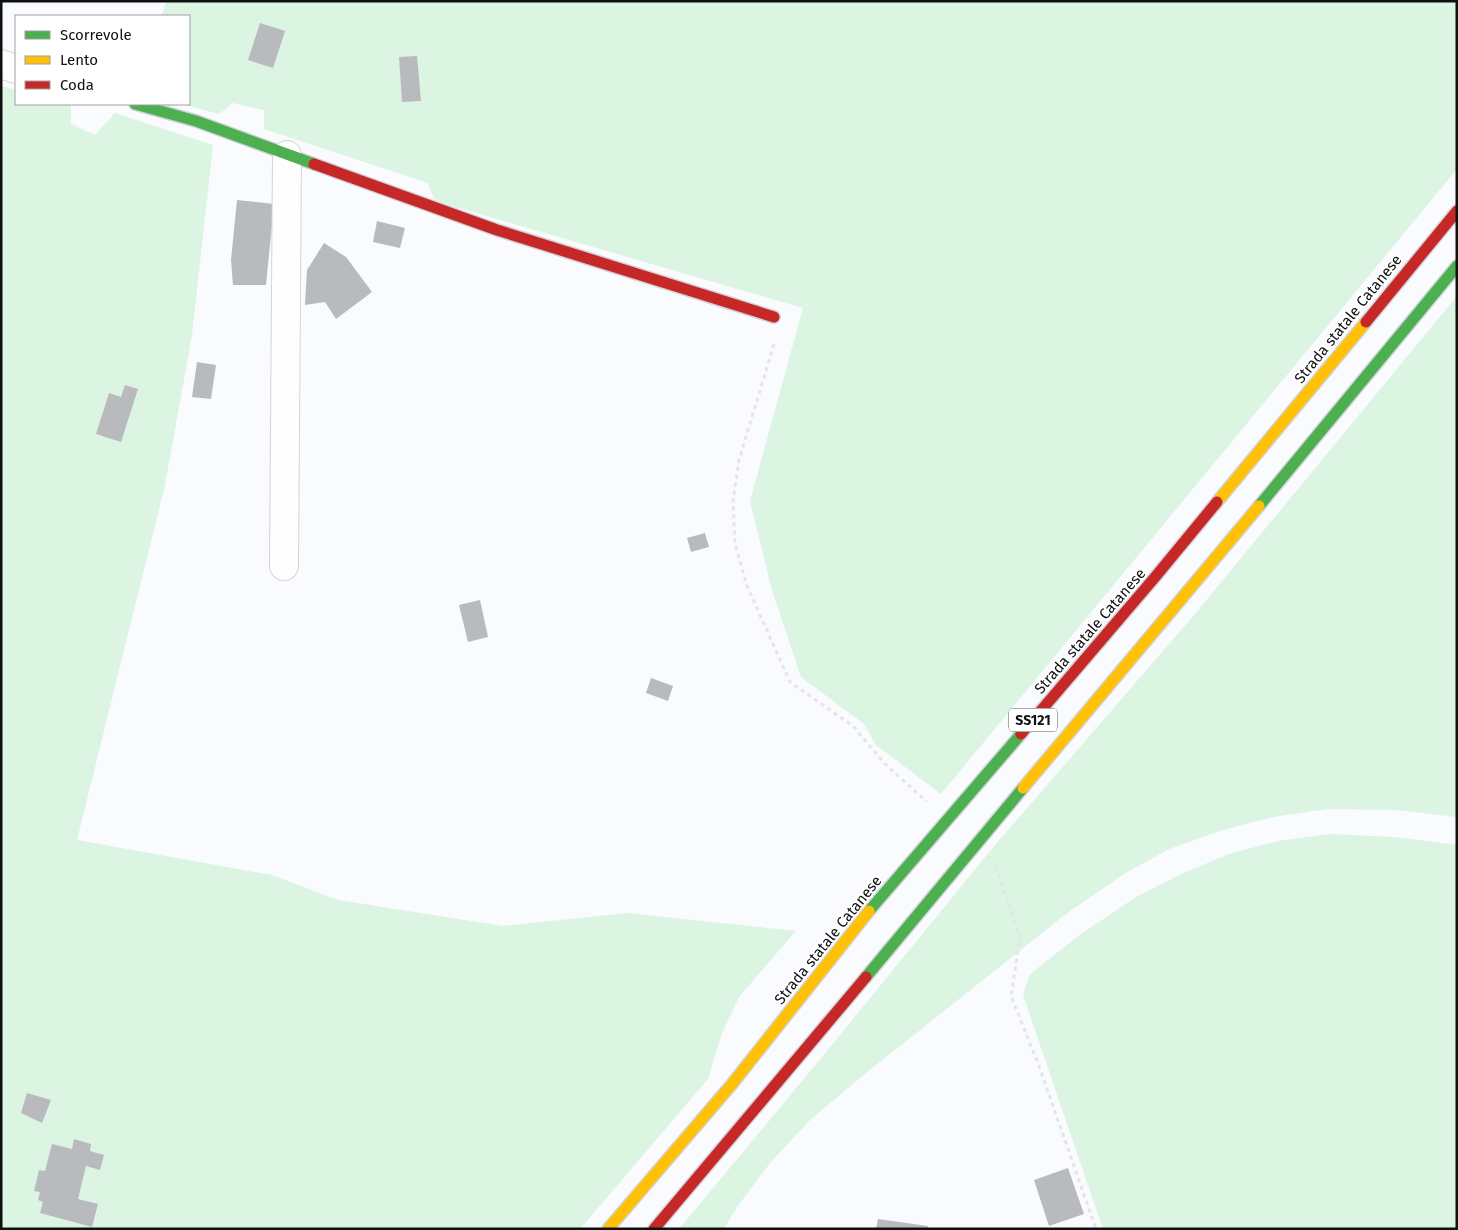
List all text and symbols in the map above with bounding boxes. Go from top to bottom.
legend [15,15,190,105]
text: Scorrevole [60,26,132,44]
text: Lento [60,51,98,69]
text: Coda [60,76,94,94]
street label: Strada statale Catanese [1291,251,1405,387]
street label: Strada statale Catanese [1031,565,1149,697]
road number: SS121 [1009,708,1057,732]
street label: Strada statale Catanese [771,872,885,1008]

